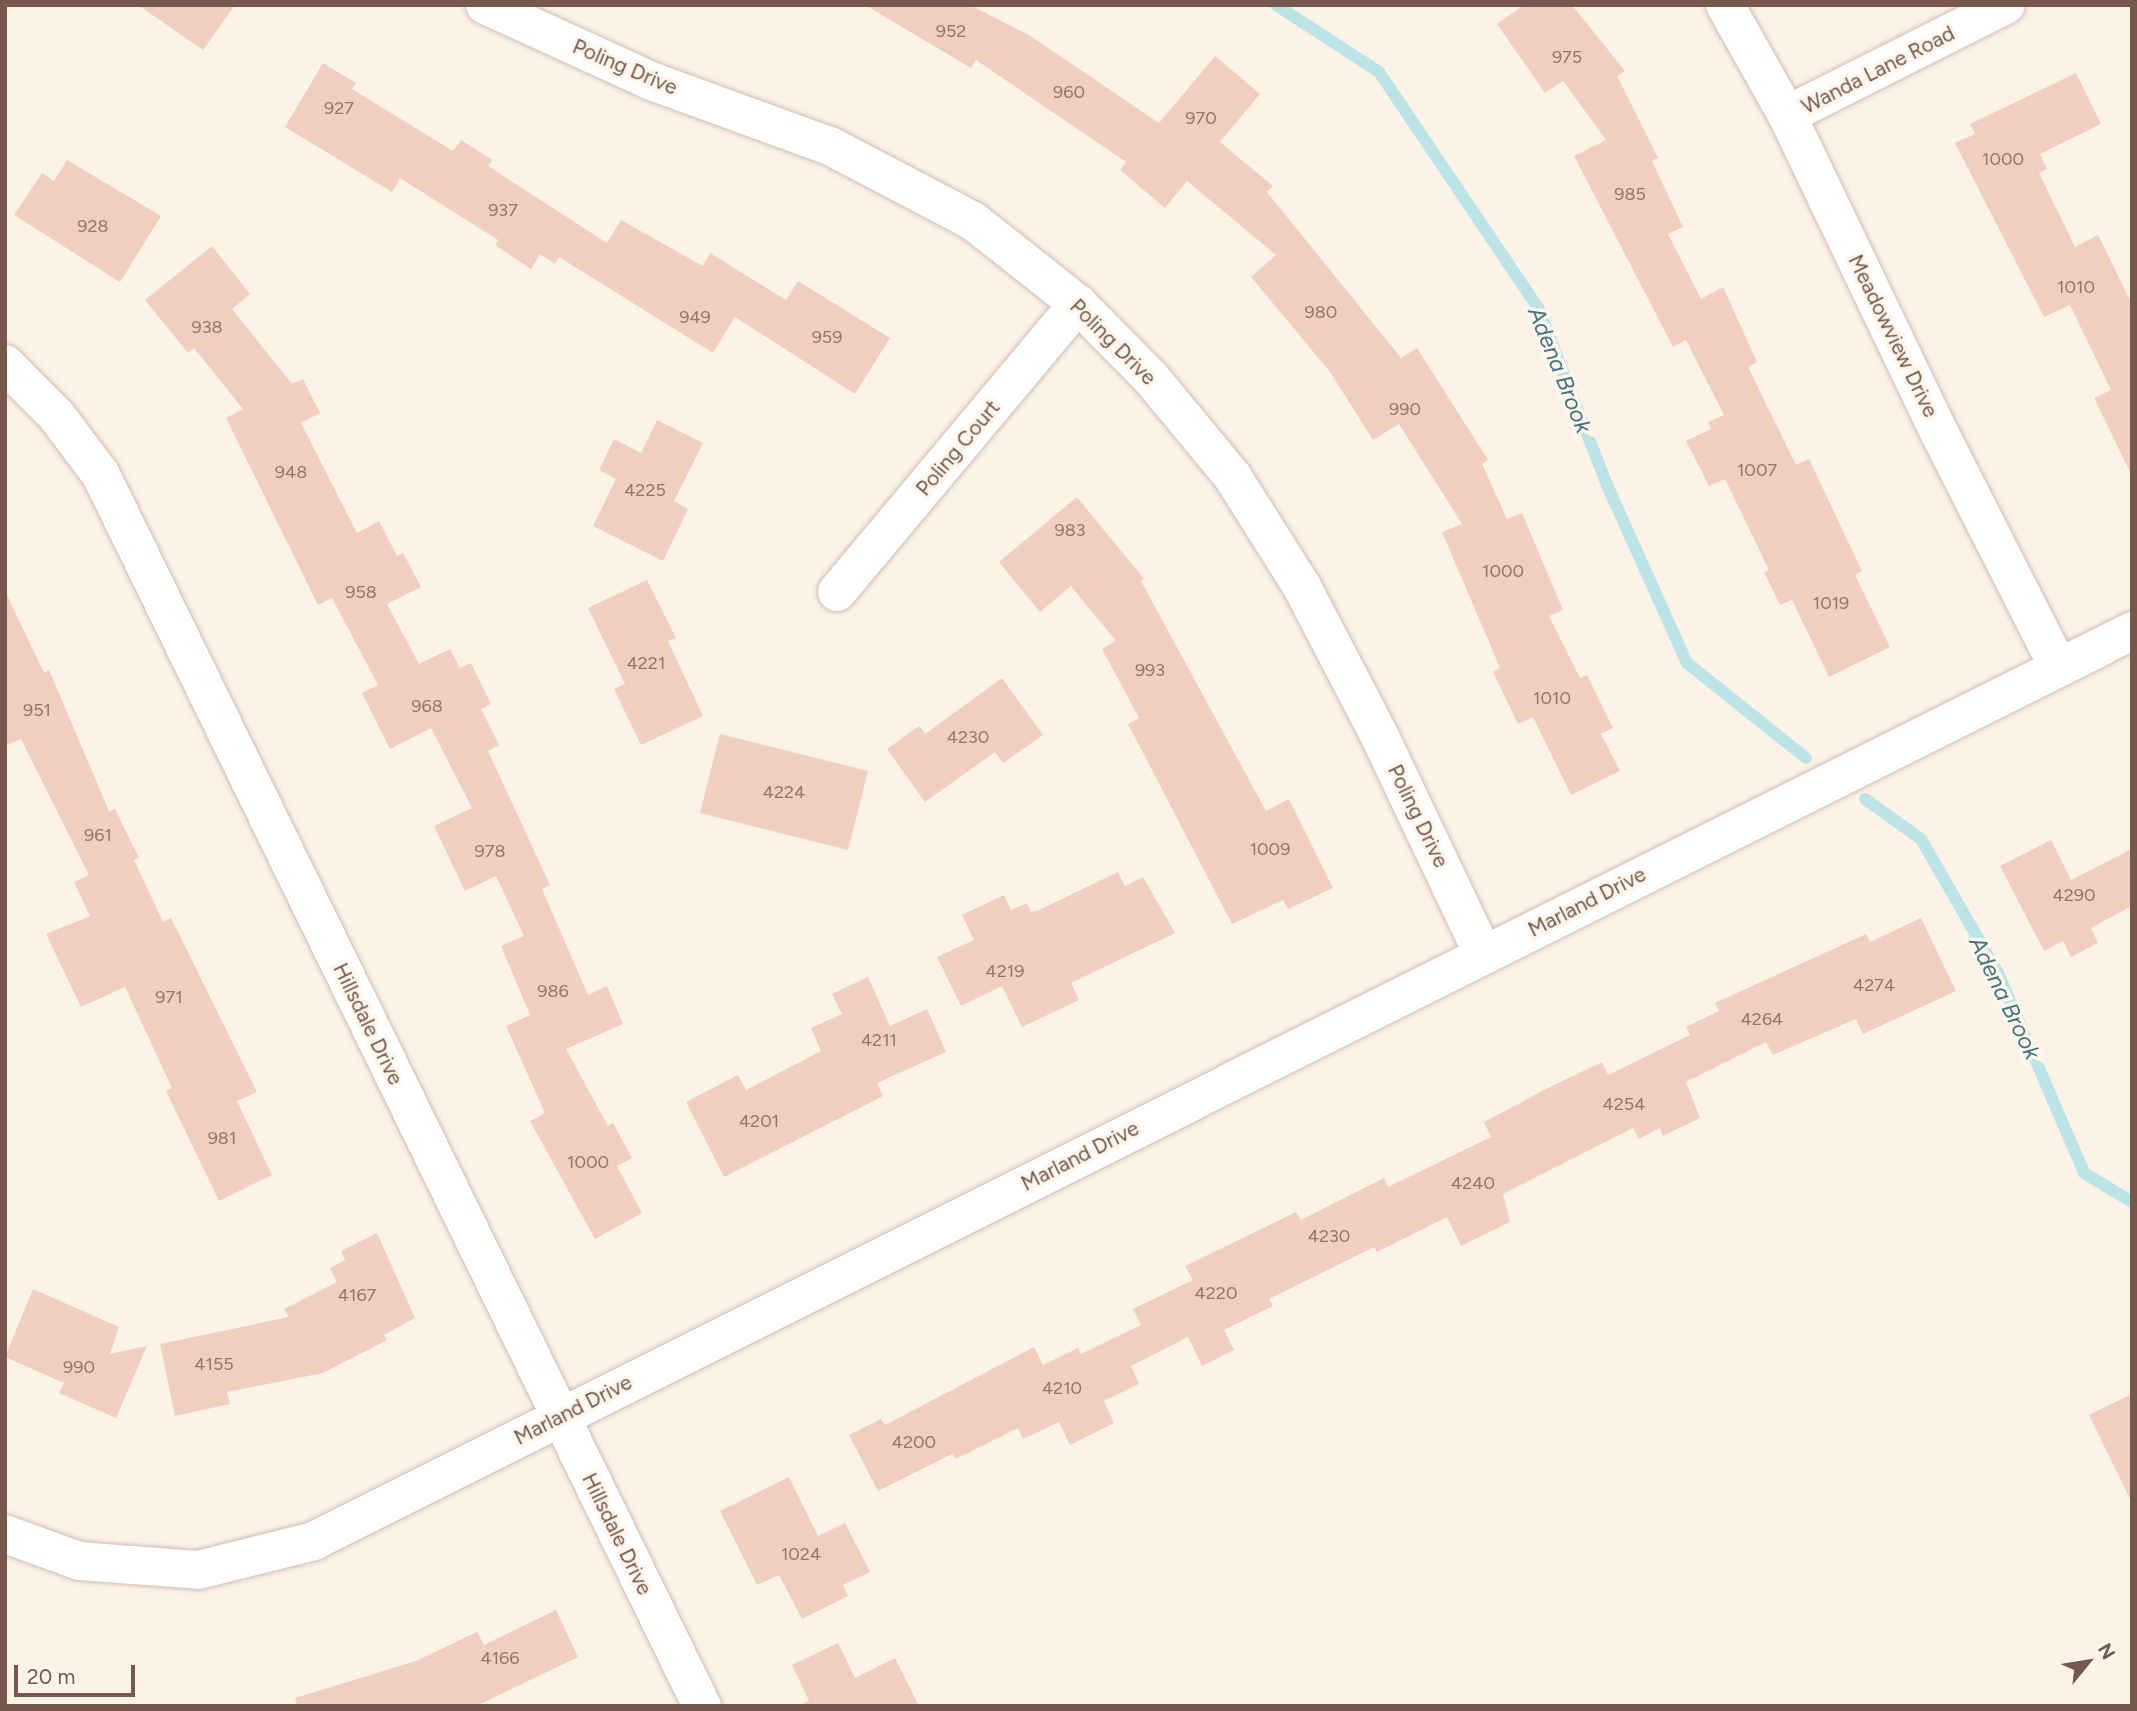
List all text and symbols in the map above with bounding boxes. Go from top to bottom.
house number: 952 [936,20,966,42]
street label: Wanda Lane Road [1797,21,1959,119]
street label: Poling Drive [569,34,681,100]
house number: 975 [1552,46,1582,68]
house number: 960 [1053,81,1085,103]
house number: 927 [324,97,354,119]
house number: 970 [1185,107,1217,129]
house number: 1000 [1982,148,2024,170]
house number: 985 [1614,183,1646,205]
house number: 937 [488,199,518,221]
house number: 928 [77,215,109,237]
street label: Meadowview Drive [1843,251,1943,421]
house number: 1010 [2057,276,2095,298]
street label: Poling Drive [1065,294,1161,390]
house number: 980 [1305,301,1337,323]
water label: Adena Brook [1522,303,1598,437]
house number: 949 [679,306,711,328]
house number: 938 [191,316,223,338]
house number: 959 [812,326,842,348]
street label: Poling Court [911,395,1005,501]
house number: 990 [1389,398,1421,420]
house number: 1007 [1737,459,1777,481]
house number: 948 [275,461,307,483]
house number: 4225 [624,479,666,501]
house number: 983 [1054,519,1086,541]
house number: 1000 [1482,560,1524,582]
house number: 958 [345,581,377,603]
house number: 1019 [1813,592,1849,614]
house number: 4221 [627,652,665,674]
house number: 993 [1135,659,1165,681]
house number: 1010 [1533,687,1571,709]
house number: 968 [411,695,443,717]
house number: 951 [23,699,51,721]
house number: 4230 [947,726,989,748]
street label: Poling Drive [1382,760,1454,872]
house number: 4224 [763,781,805,803]
house number: 961 [84,824,112,846]
house number: 1009 [1250,838,1290,860]
house number: 978 [475,840,505,862]
street label: Marland Drive [1524,862,1650,942]
house number: 4290 [2053,884,2095,906]
water label: Adena Brook [1963,932,2047,1064]
street label: Hillsdale Drive [328,959,408,1089]
house number: 4219 [986,960,1024,982]
house number: 4274 [1853,974,1895,996]
house number: 986 [537,980,569,1002]
house number: 971 [155,986,183,1008]
house number: 4264 [1741,1008,1783,1030]
house number: 4211 [861,1029,897,1051]
house number: 4254 [1603,1093,1645,1115]
house number: 4201 [739,1110,779,1132]
street label: Marland Drive [1017,1116,1143,1196]
house number: 981 [208,1127,236,1149]
house number: 1000 [567,1151,609,1173]
house number: 4240 [1451,1172,1495,1194]
house number: 4230 [1308,1225,1350,1247]
house number: 4220 [1195,1282,1237,1304]
house number: 4167 [338,1284,376,1306]
house number: 4155 [194,1353,234,1375]
house number: 990 [63,1356,95,1378]
street label: Marland Drive [510,1370,636,1450]
house number: 4210 [1042,1377,1082,1399]
house number: 4200 [892,1431,936,1453]
street label: Hillsdale Drive [577,1469,657,1599]
house number: 1024 [781,1543,821,1565]
north arrow [2053,1627,2123,1697]
text: N [2093,1639,2120,1663]
house number: 4166 [481,1647,519,1669]
scale bar [18,1652,138,1696]
text: 20 m [27,1664,75,1689]

